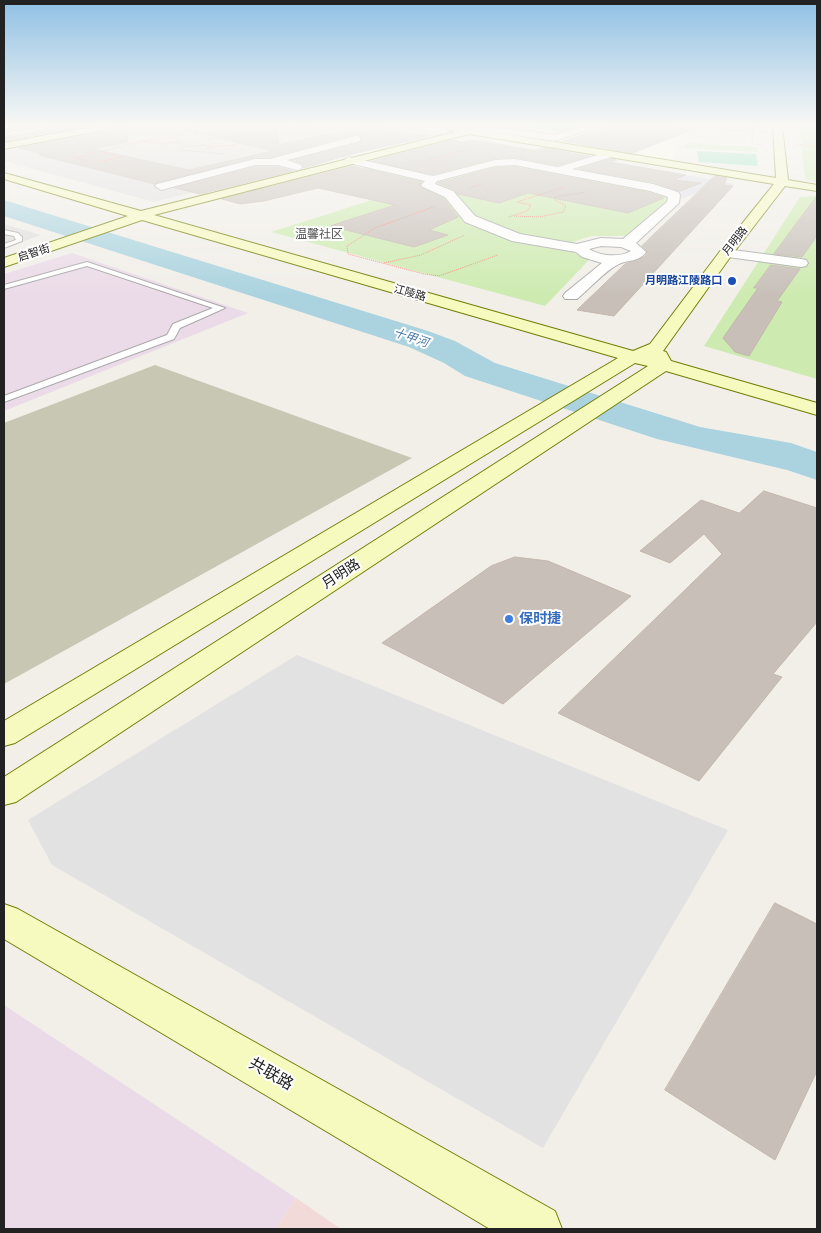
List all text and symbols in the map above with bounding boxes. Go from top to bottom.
street label: 月明路 [720,224,750,258]
district label: 温馨社区 [295,227,343,241]
street label: 启智街 [16,242,52,264]
place label: 月明路江陵路口 [645,274,722,288]
marker: 月明路江陵路口 [726,275,738,287]
street label: 江陵路 [392,282,428,304]
water label: 十甲河 [392,326,430,350]
street label: 月明路 [319,556,363,592]
place label: 保时捷 [519,611,561,627]
marker: 保时捷 [503,613,515,625]
street label: 共联路 [245,1054,297,1094]

